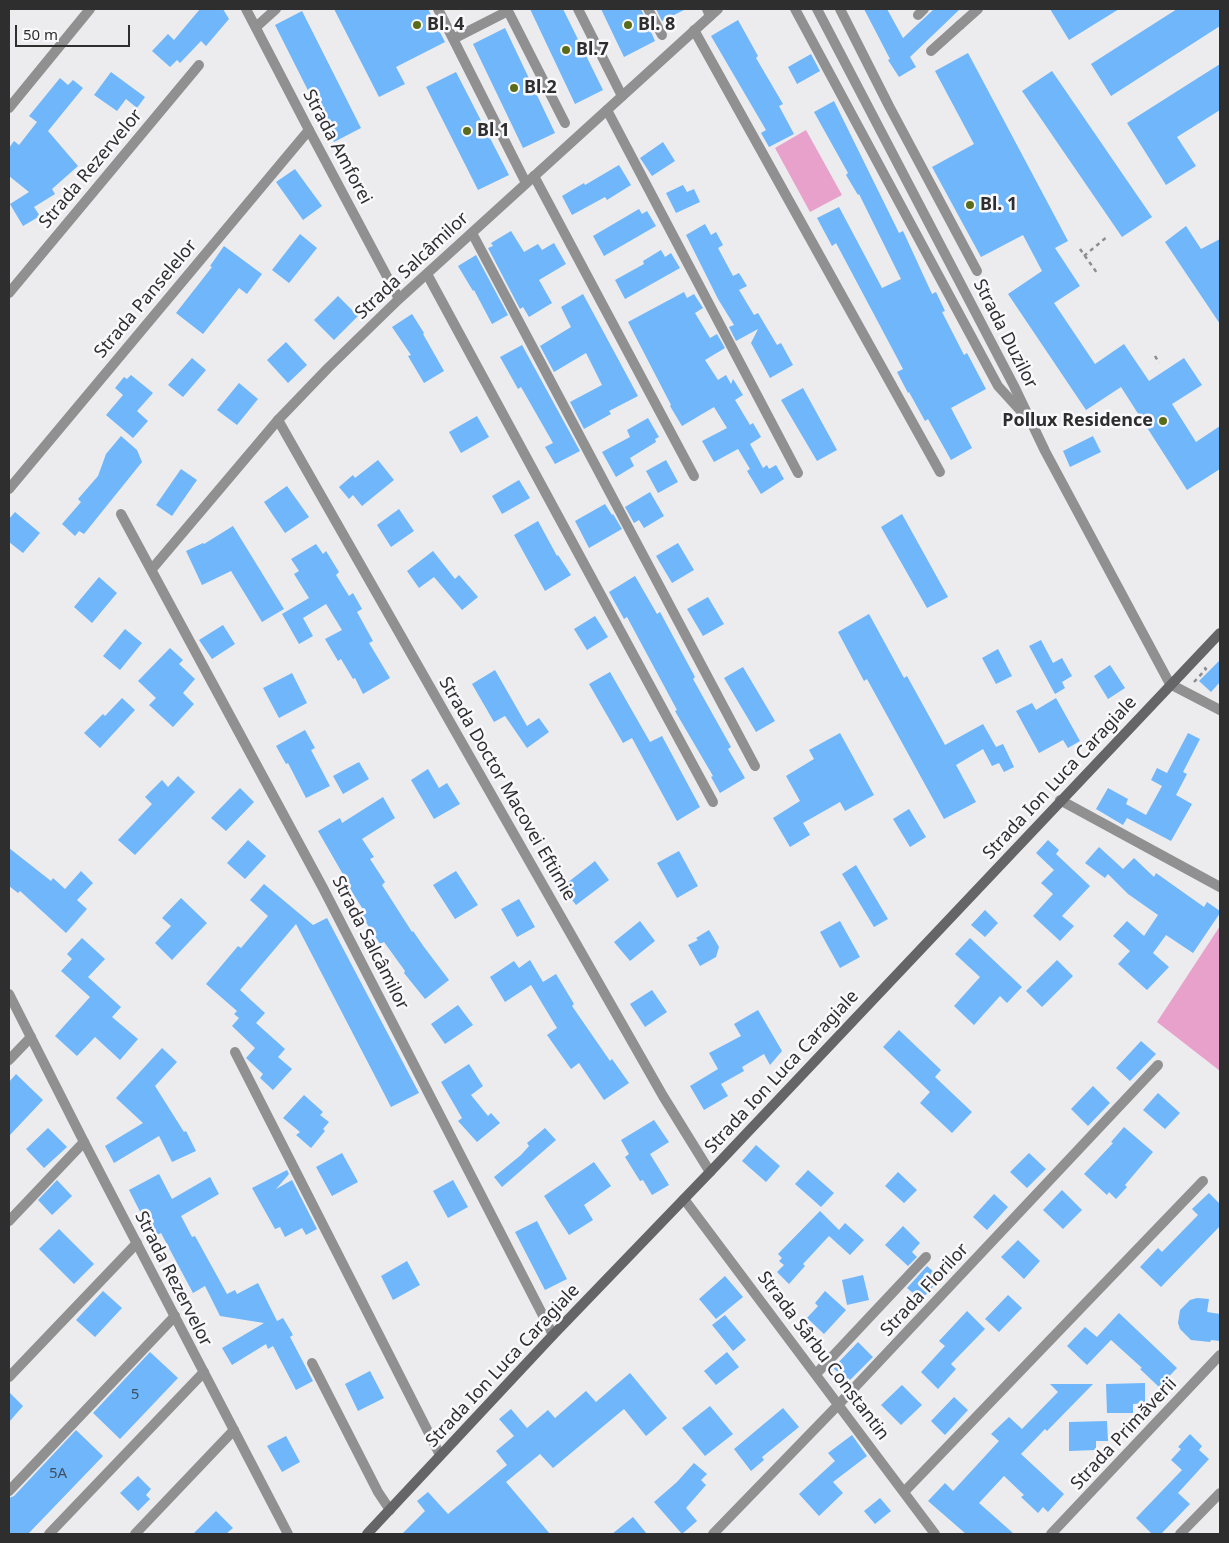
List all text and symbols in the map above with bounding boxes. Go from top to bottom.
place label: Bl. 4 [427,14,464,36]
place label: Bl. 8 [638,14,675,36]
scale bar [18,15,132,47]
marker: Bl. 4 [411,19,423,31]
marker: Bl. 8 [622,19,634,31]
text: 50 m [23,24,58,44]
place label: Bl.7 [576,39,609,61]
marker: Bl.7 [560,44,572,56]
place label: Bl.2 [524,77,557,99]
marker: Bl.2 [508,82,520,94]
street label: Strada Amforei [298,86,376,208]
street label: Strada Rezervelor [35,105,147,233]
place label: Bl.1 [477,120,510,142]
marker: Bl.1 [461,125,473,137]
place label: Bl. 1 [980,194,1017,216]
marker: Bl. 1 [964,199,976,211]
street label: Strada Salcâmilor [351,208,473,324]
street label: Strada Panselelor [90,235,202,363]
street label: Strada Duzilor [968,276,1042,392]
place label: Pollux Residence [1002,410,1153,432]
marker: Pollux Residence [1157,415,1169,427]
street label: Strada Doctor Macovei Eftimie [434,673,580,905]
street label: Strada Ion Luca Caragiale [979,692,1141,864]
street label: Strada Salcâmilor [327,873,413,1013]
street label: Strada Ion Luca Caragiale [701,986,863,1158]
street label: Strada Rezervelor [130,1208,216,1350]
street label: Strada Florilor [876,1239,974,1341]
street label: Strada Sârbu Constantin [752,1267,894,1445]
street label: Strada Ion Luca Caragiale [422,1280,584,1452]
street label: Strada Primăverii [1067,1373,1181,1495]
house number: 5 [131,1386,139,1404]
house number: 5A [49,1465,67,1483]

